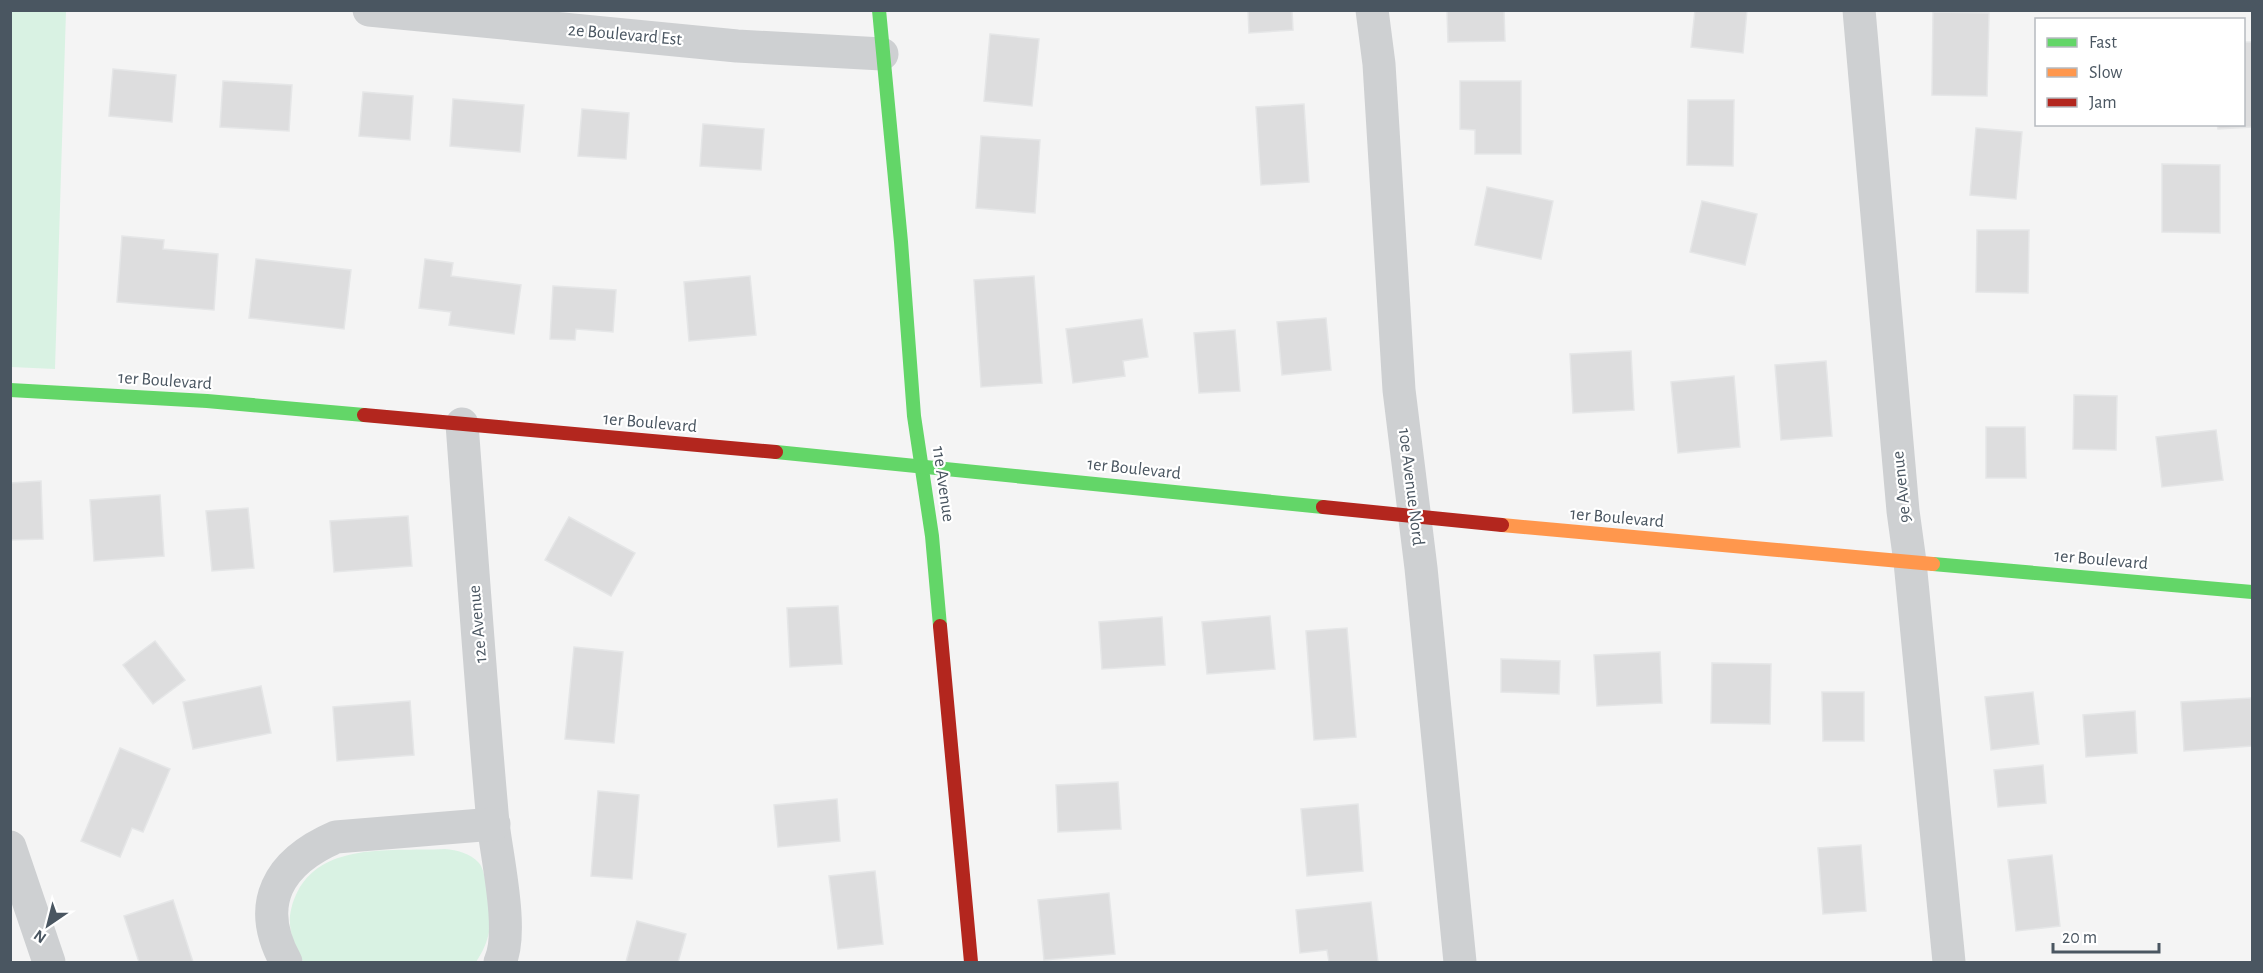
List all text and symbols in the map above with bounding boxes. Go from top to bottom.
legend [2035,18,2245,126]
street label: 2e Boulevard Est [567,21,683,49]
text: Fast [2089,34,2117,52]
text: Slow [2089,64,2122,82]
text: Jam [2089,94,2117,112]
street label: 1er Boulevard [117,369,213,393]
street label: 1er Boulevard [602,410,698,436]
street label: 10e Avenue Nord [1395,427,1427,547]
street label: 11e Avenue [929,445,957,523]
street label: 9e Avenue [1889,450,1915,524]
street label: 1er Boulevard [1086,455,1182,483]
street label: 1er Boulevard [1569,505,1665,531]
street label: 1er Boulevard [2053,547,2149,573]
street label: 12e Avenue [466,584,490,664]
north arrow [18,895,78,955]
scale bar [2053,916,2160,954]
text: N [31,927,49,946]
text: 20 m [2062,929,2097,947]

